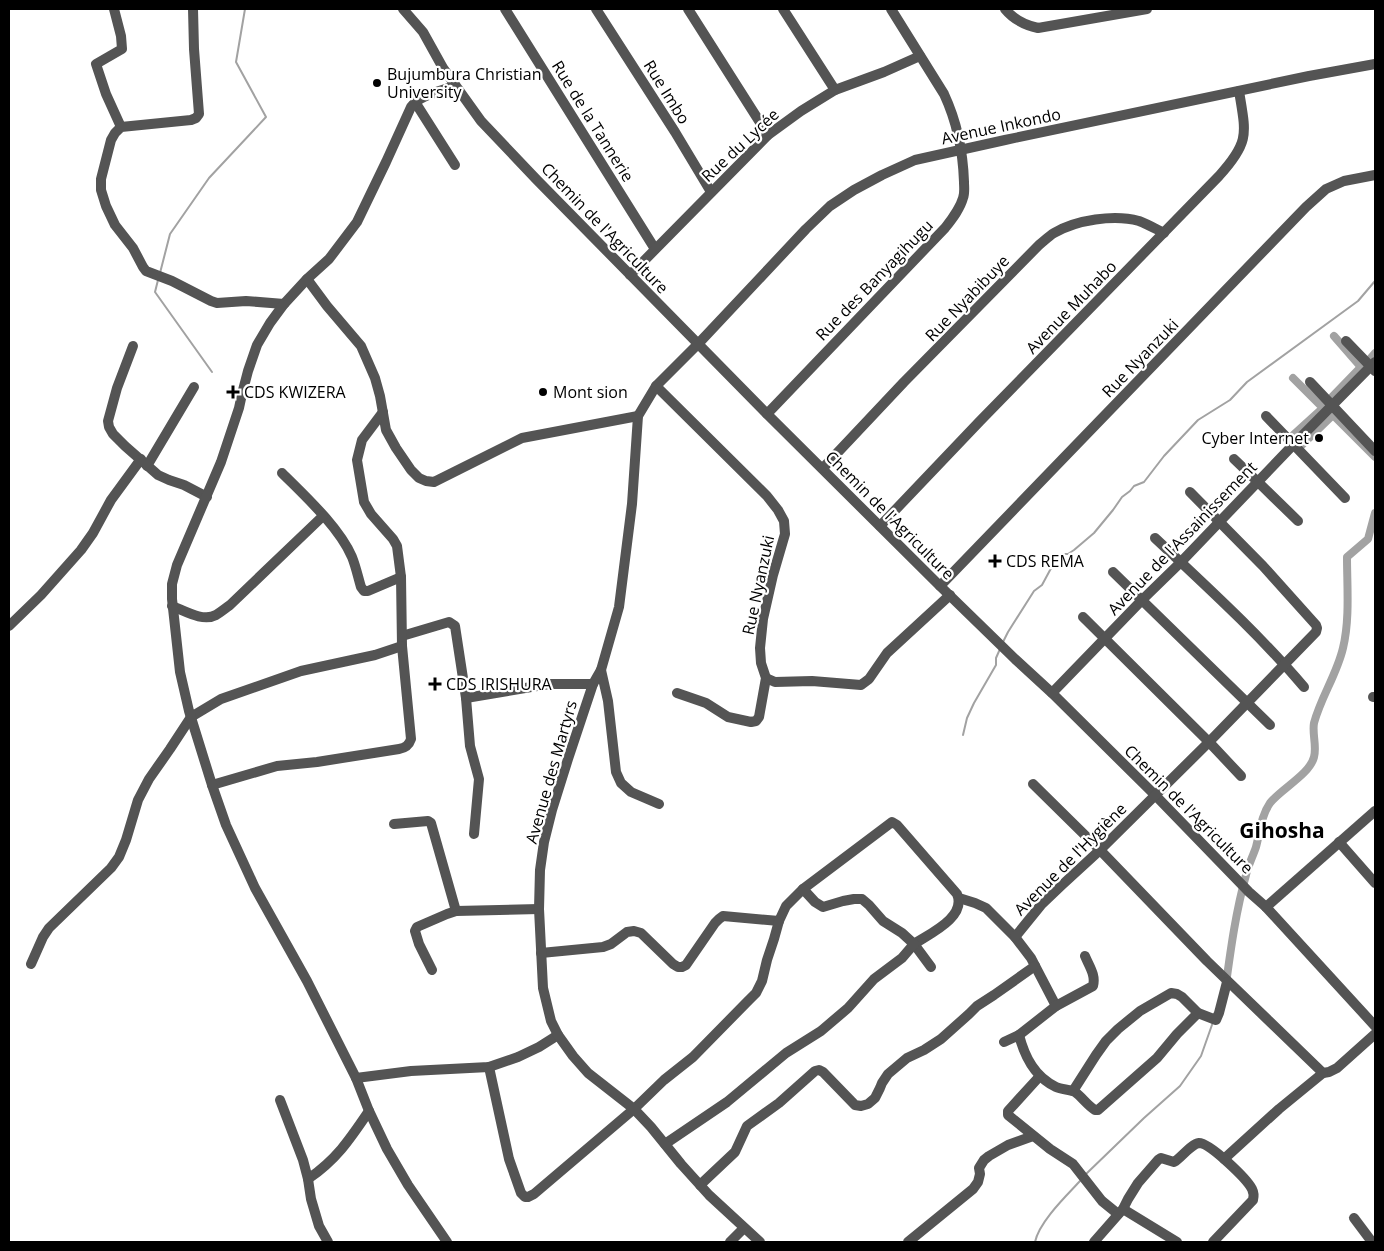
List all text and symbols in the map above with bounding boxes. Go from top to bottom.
street label: Rue de la Tannerie [547,56,639,186]
street label: Rue Imbo [639,56,695,128]
place label: Bujumbura Christian University [387,63,542,103]
marker: Bujumbura Christian University [371,77,383,89]
street label: Rue du Lycée [696,103,784,187]
street label: Avenue Inkondo [939,103,1063,149]
street label: Chemin de l'Agriculture [537,158,673,298]
street label: Rue des Banyagihugu [810,215,938,345]
street label: Rue Nyabibuye [920,250,1014,346]
street label: Avenue Muhabo [1021,255,1121,359]
street label: Rue Nyanzuki [1097,314,1183,402]
place label: CDS KWIZERA [244,381,347,403]
place label: Mont sion [553,381,628,403]
marker: CDS KWIZERA [226,385,240,399]
marker: Mont sion [537,386,549,398]
place label: Cyber Internet [1201,427,1309,449]
marker: Cyber Internet [1313,432,1325,444]
street label: Chemin de l'Agriculture [821,446,959,584]
street label: Avenue de l'Assainissement [1103,456,1262,620]
street label: Rue Nyanzuki [737,533,779,637]
place label: CDS REMA [1006,550,1085,572]
marker: CDS REMA [988,554,1002,568]
place label: CDS IRISHURA [446,673,553,695]
marker: CDS IRISHURA [428,677,442,691]
street label: Avenue des Martyrs [520,698,582,846]
street label: Chemin de l'Agriculture [1120,740,1258,878]
street label: Avenue de l'Hygiène [1009,798,1131,920]
district label: Gihosha [1239,816,1325,844]

